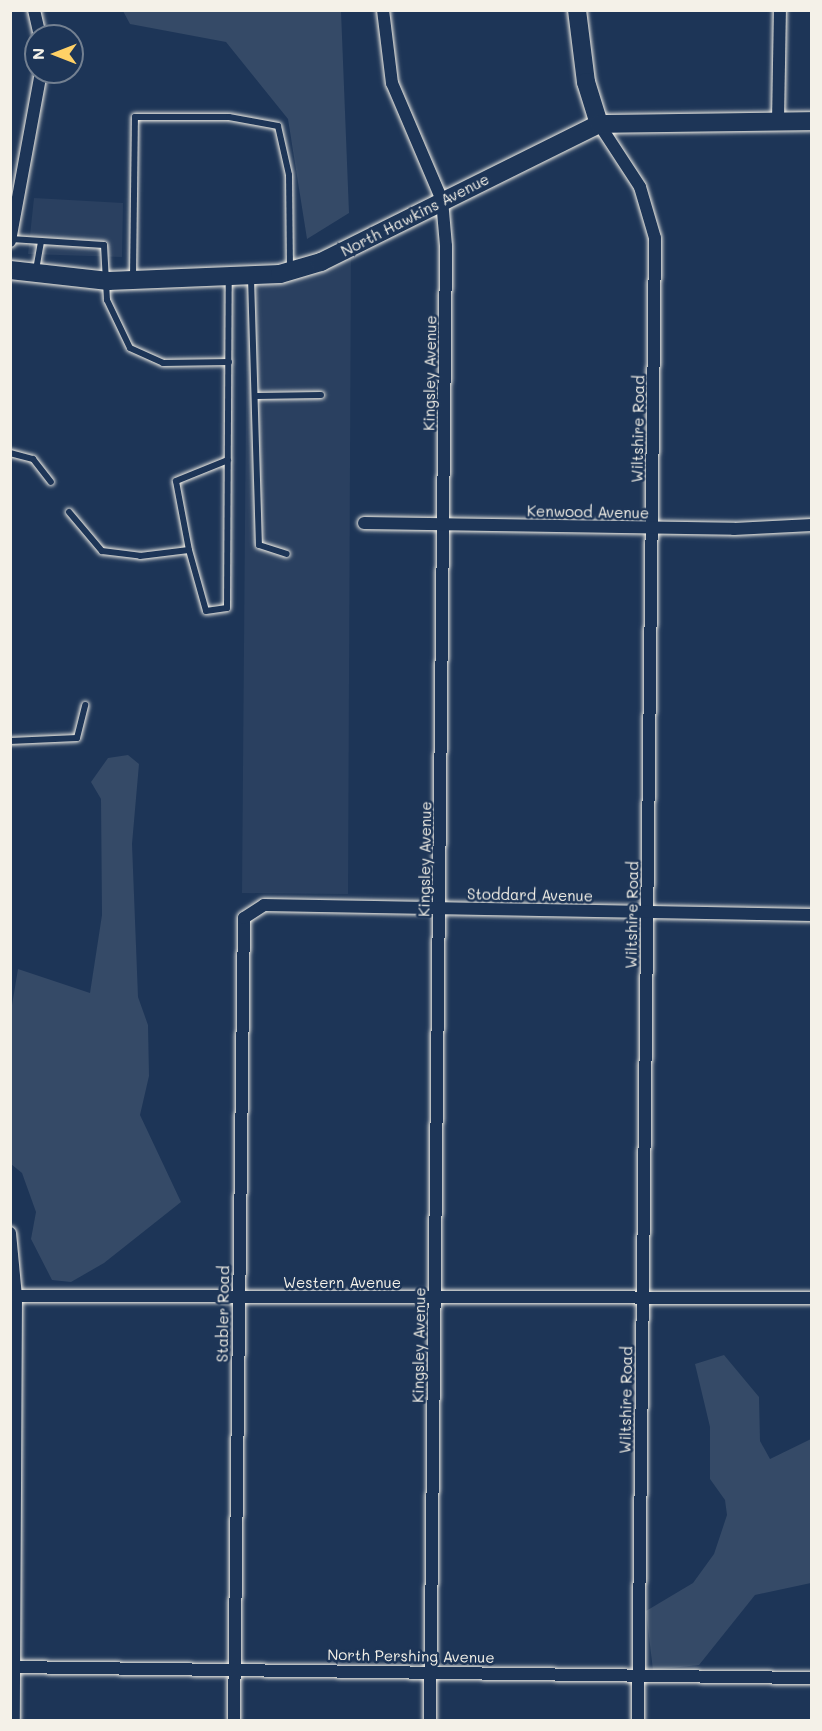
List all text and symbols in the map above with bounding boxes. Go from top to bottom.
north arrow [24,24,84,84]
text: N [27,48,48,60]
street label: North Hawkins Avenue [338,170,492,260]
street label: Kingsley Avenue [420,315,440,431]
street label: Wiltshire Road [628,375,648,483]
street label: Kenwood Avenue [527,502,649,522]
street label: Kingsley Avenue [415,801,435,917]
street label: Wiltshire Road [622,861,642,969]
street label: Stoddard Avenue [467,885,593,905]
street label: Stabler Road [213,1266,233,1362]
street label: Western Avenue [283,1274,401,1292]
street label: Kingsley Avenue [409,1287,429,1403]
street label: Wiltshire Road [616,1346,636,1454]
street label: North Pershing Avenue [327,1646,495,1666]

